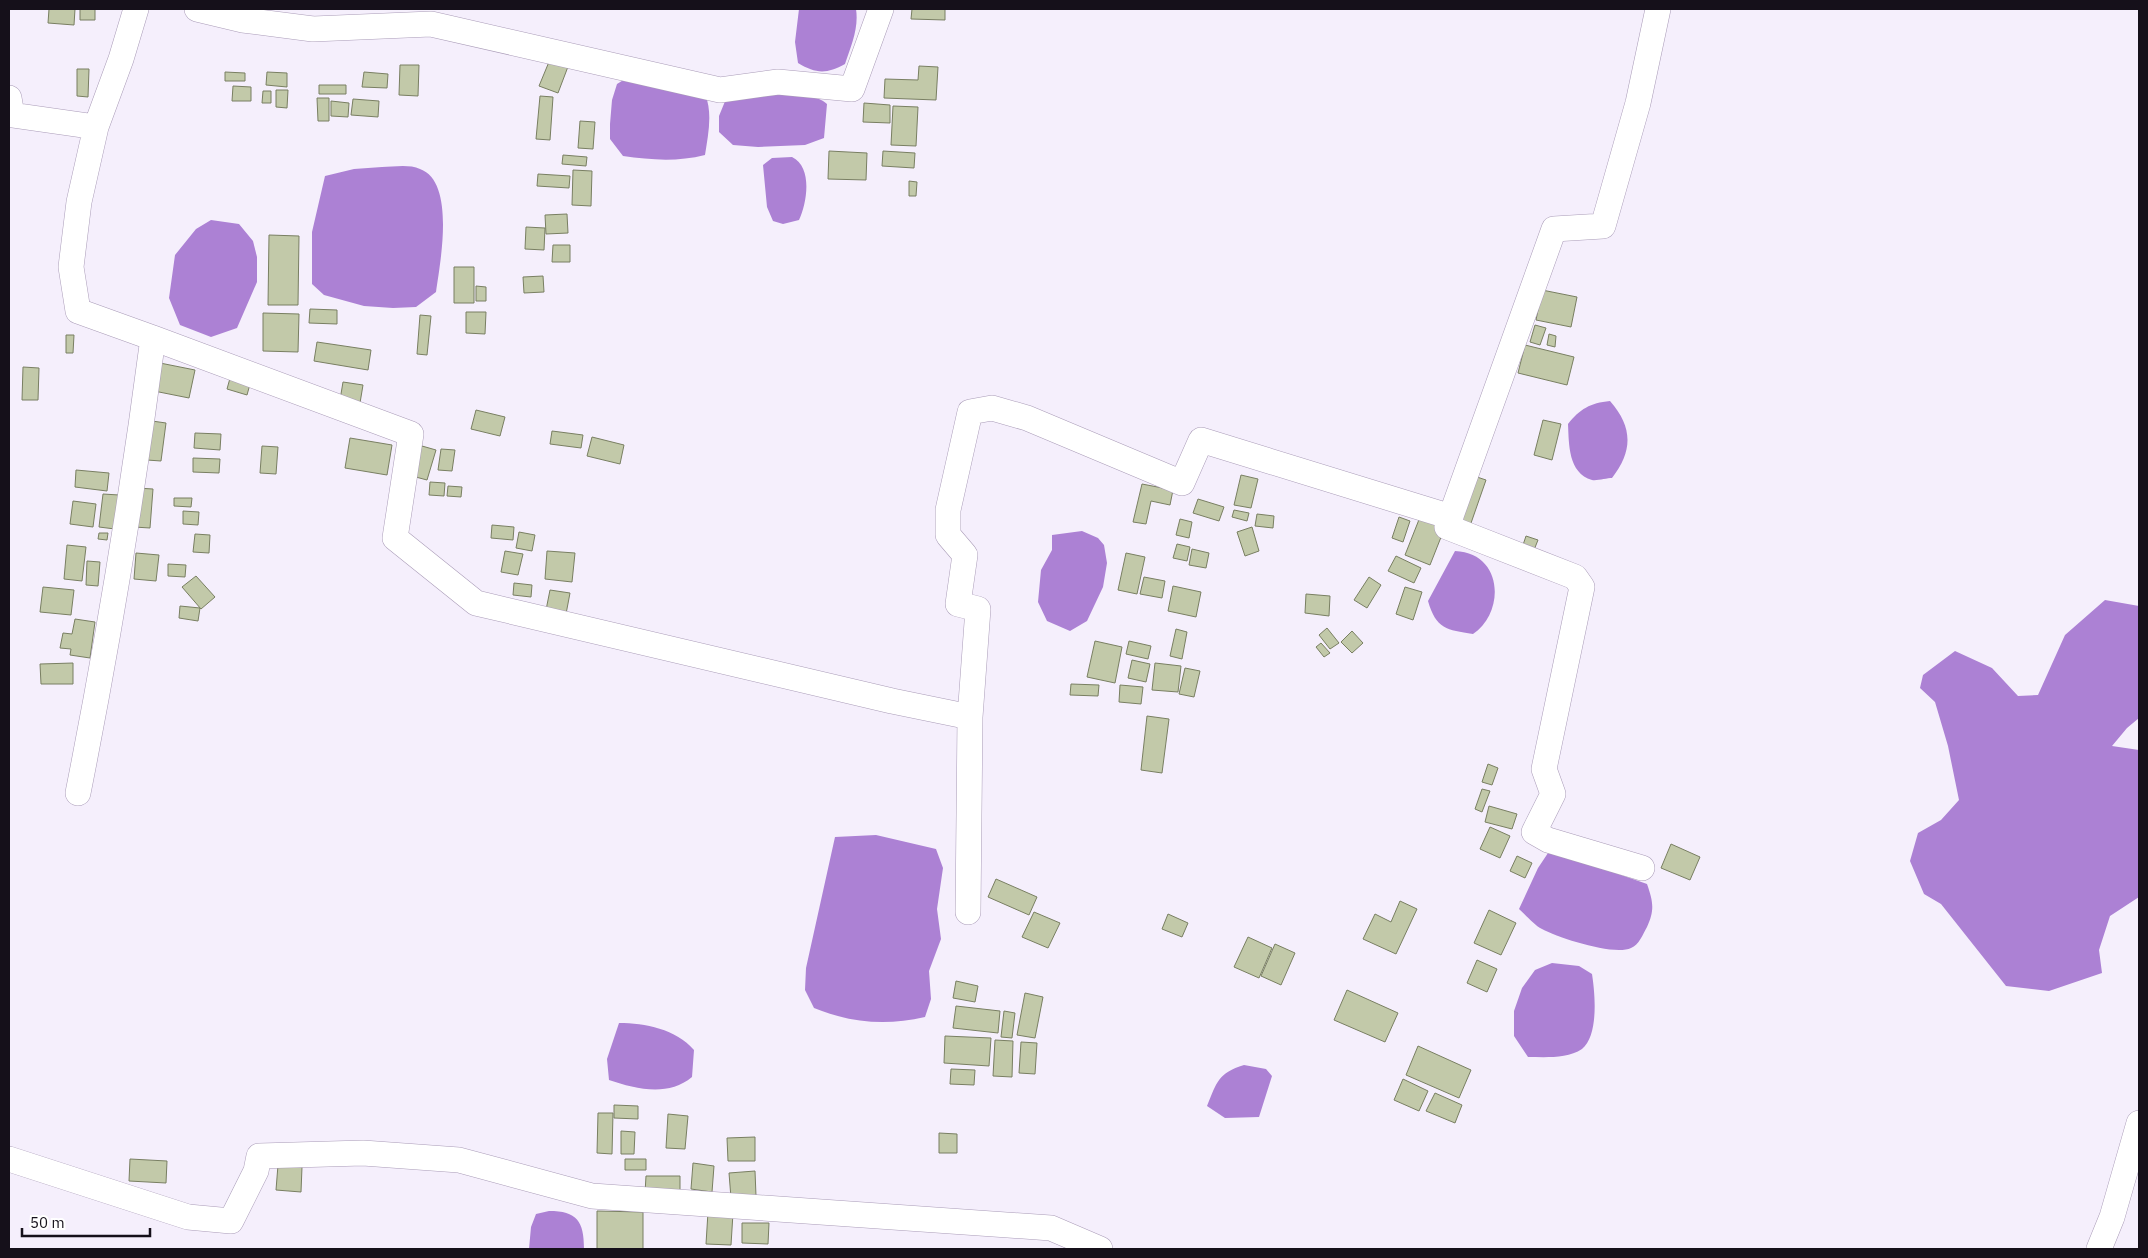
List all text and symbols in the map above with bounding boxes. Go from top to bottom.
scale bar [22,1206,150,1238]
text: 50 m [30,1213,65,1232]

